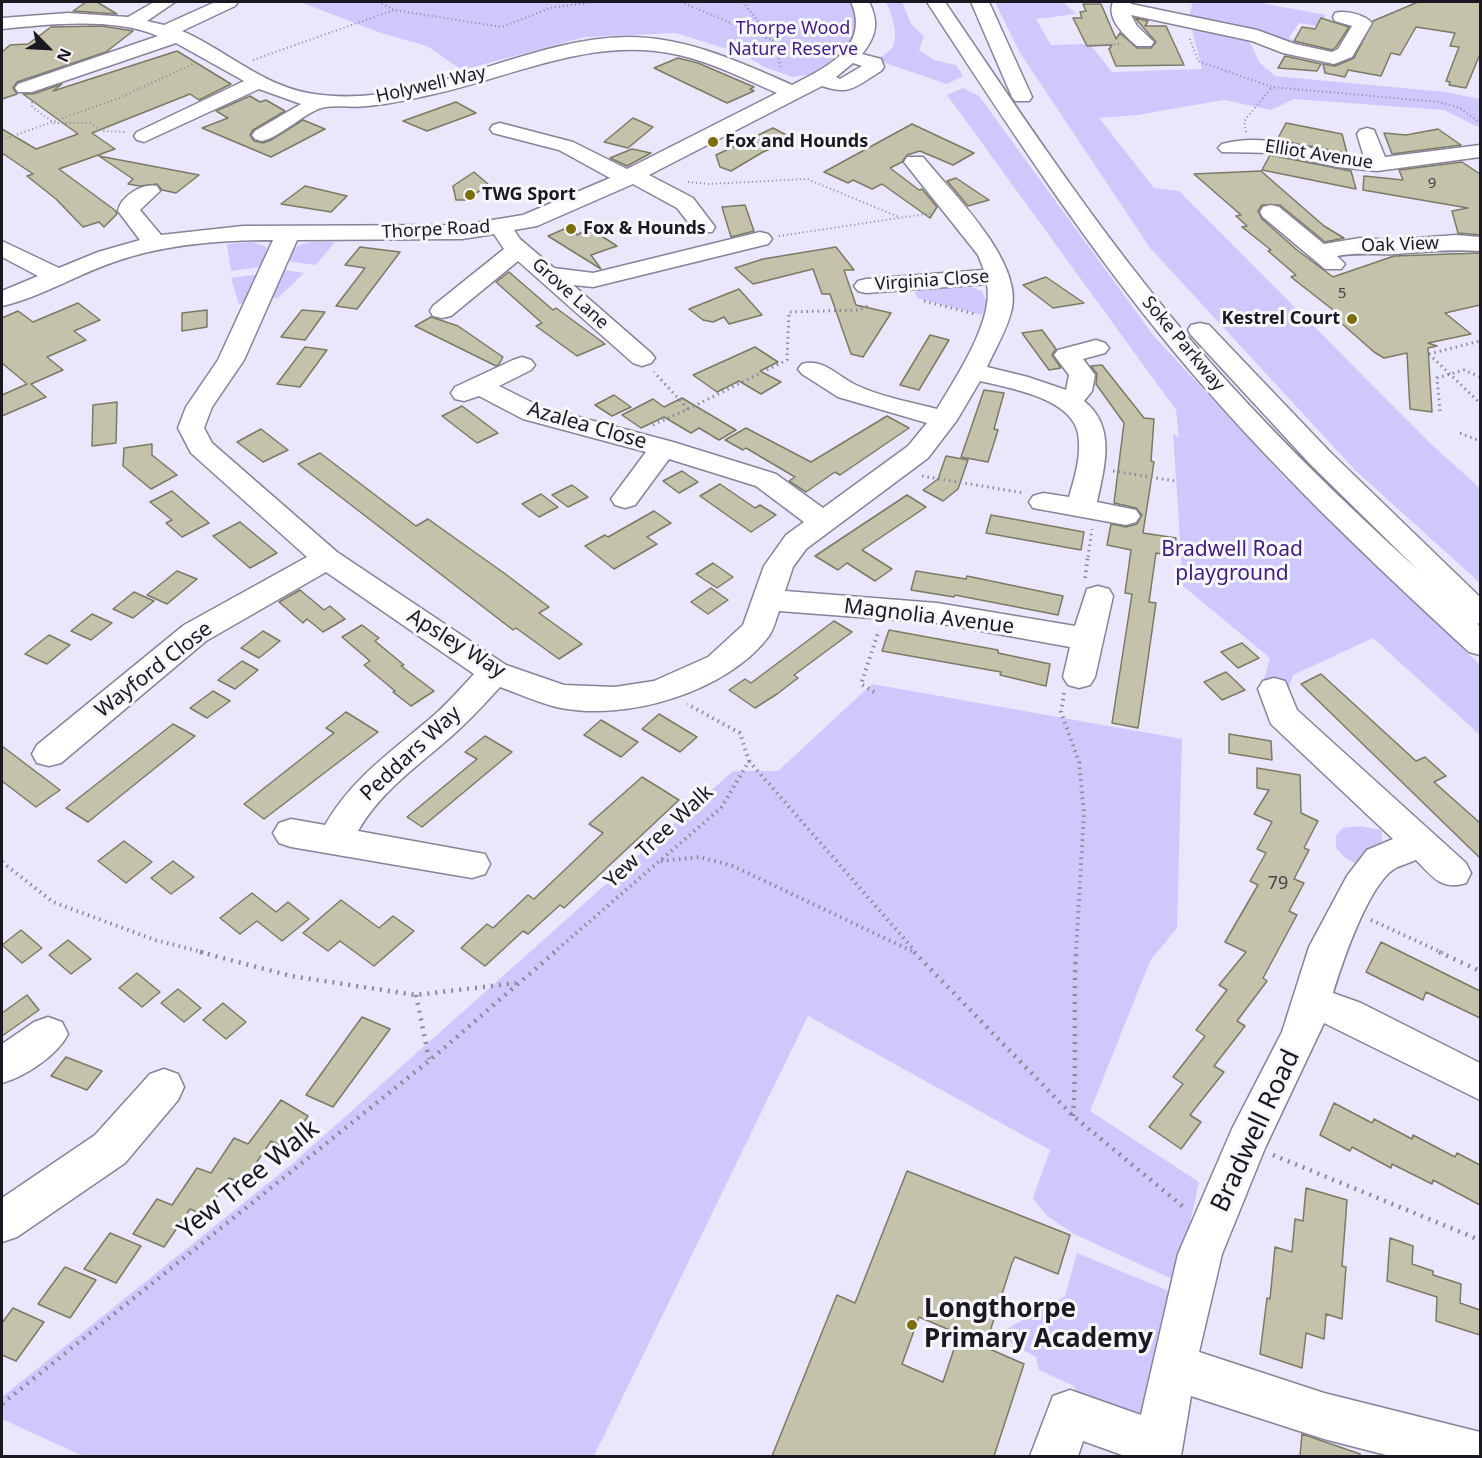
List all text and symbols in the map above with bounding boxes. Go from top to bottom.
north arrow [18,18,78,78]
park label: Thorpe Wood Nature Reserve [728,18,858,60]
text: N [52,45,77,66]
street label: Holywell Way [374,62,488,108]
place label: Fox and Hounds [725,131,868,153]
marker: Fox and Hounds [706,135,720,149]
street label: Elliot Avenue [1263,136,1375,174]
house number: 9 [1428,175,1436,193]
place label: TWG Sport [482,184,576,206]
marker: TWG Sport [463,188,477,202]
street label: Thorpe Road [381,216,491,244]
place label: Fox & Hounds [583,218,706,240]
marker: Fox & Hounds [564,222,578,236]
street label: Oak View [1361,233,1439,257]
street label: Grove Lane [527,254,613,334]
street label: Virginia Close [874,266,990,296]
house number: 5 [1338,285,1346,303]
street label: Soke Parkway [1137,292,1229,396]
place label: Kestrel Court [1222,308,1340,330]
marker: Kestrel Court [1345,312,1359,326]
street label: Azalea Close [524,397,650,455]
park label: Bradwell Road playground [1161,537,1303,587]
street label: Magnolia Avenue [842,594,1016,640]
street label: Apsley Way [402,604,510,684]
street label: Wayford Close [91,617,217,723]
street label: Peddars Way [356,701,466,807]
street label: Yew Tree Walk [599,780,719,894]
house number: 79 [1268,873,1288,895]
street label: Bradwell Road [1205,1045,1307,1217]
street label: Yew Tree Walk [172,1113,326,1247]
place label: Longthorpe Primary Academy [924,1294,1153,1356]
marker: Longthorpe Primary Academy [905,1318,919,1332]

